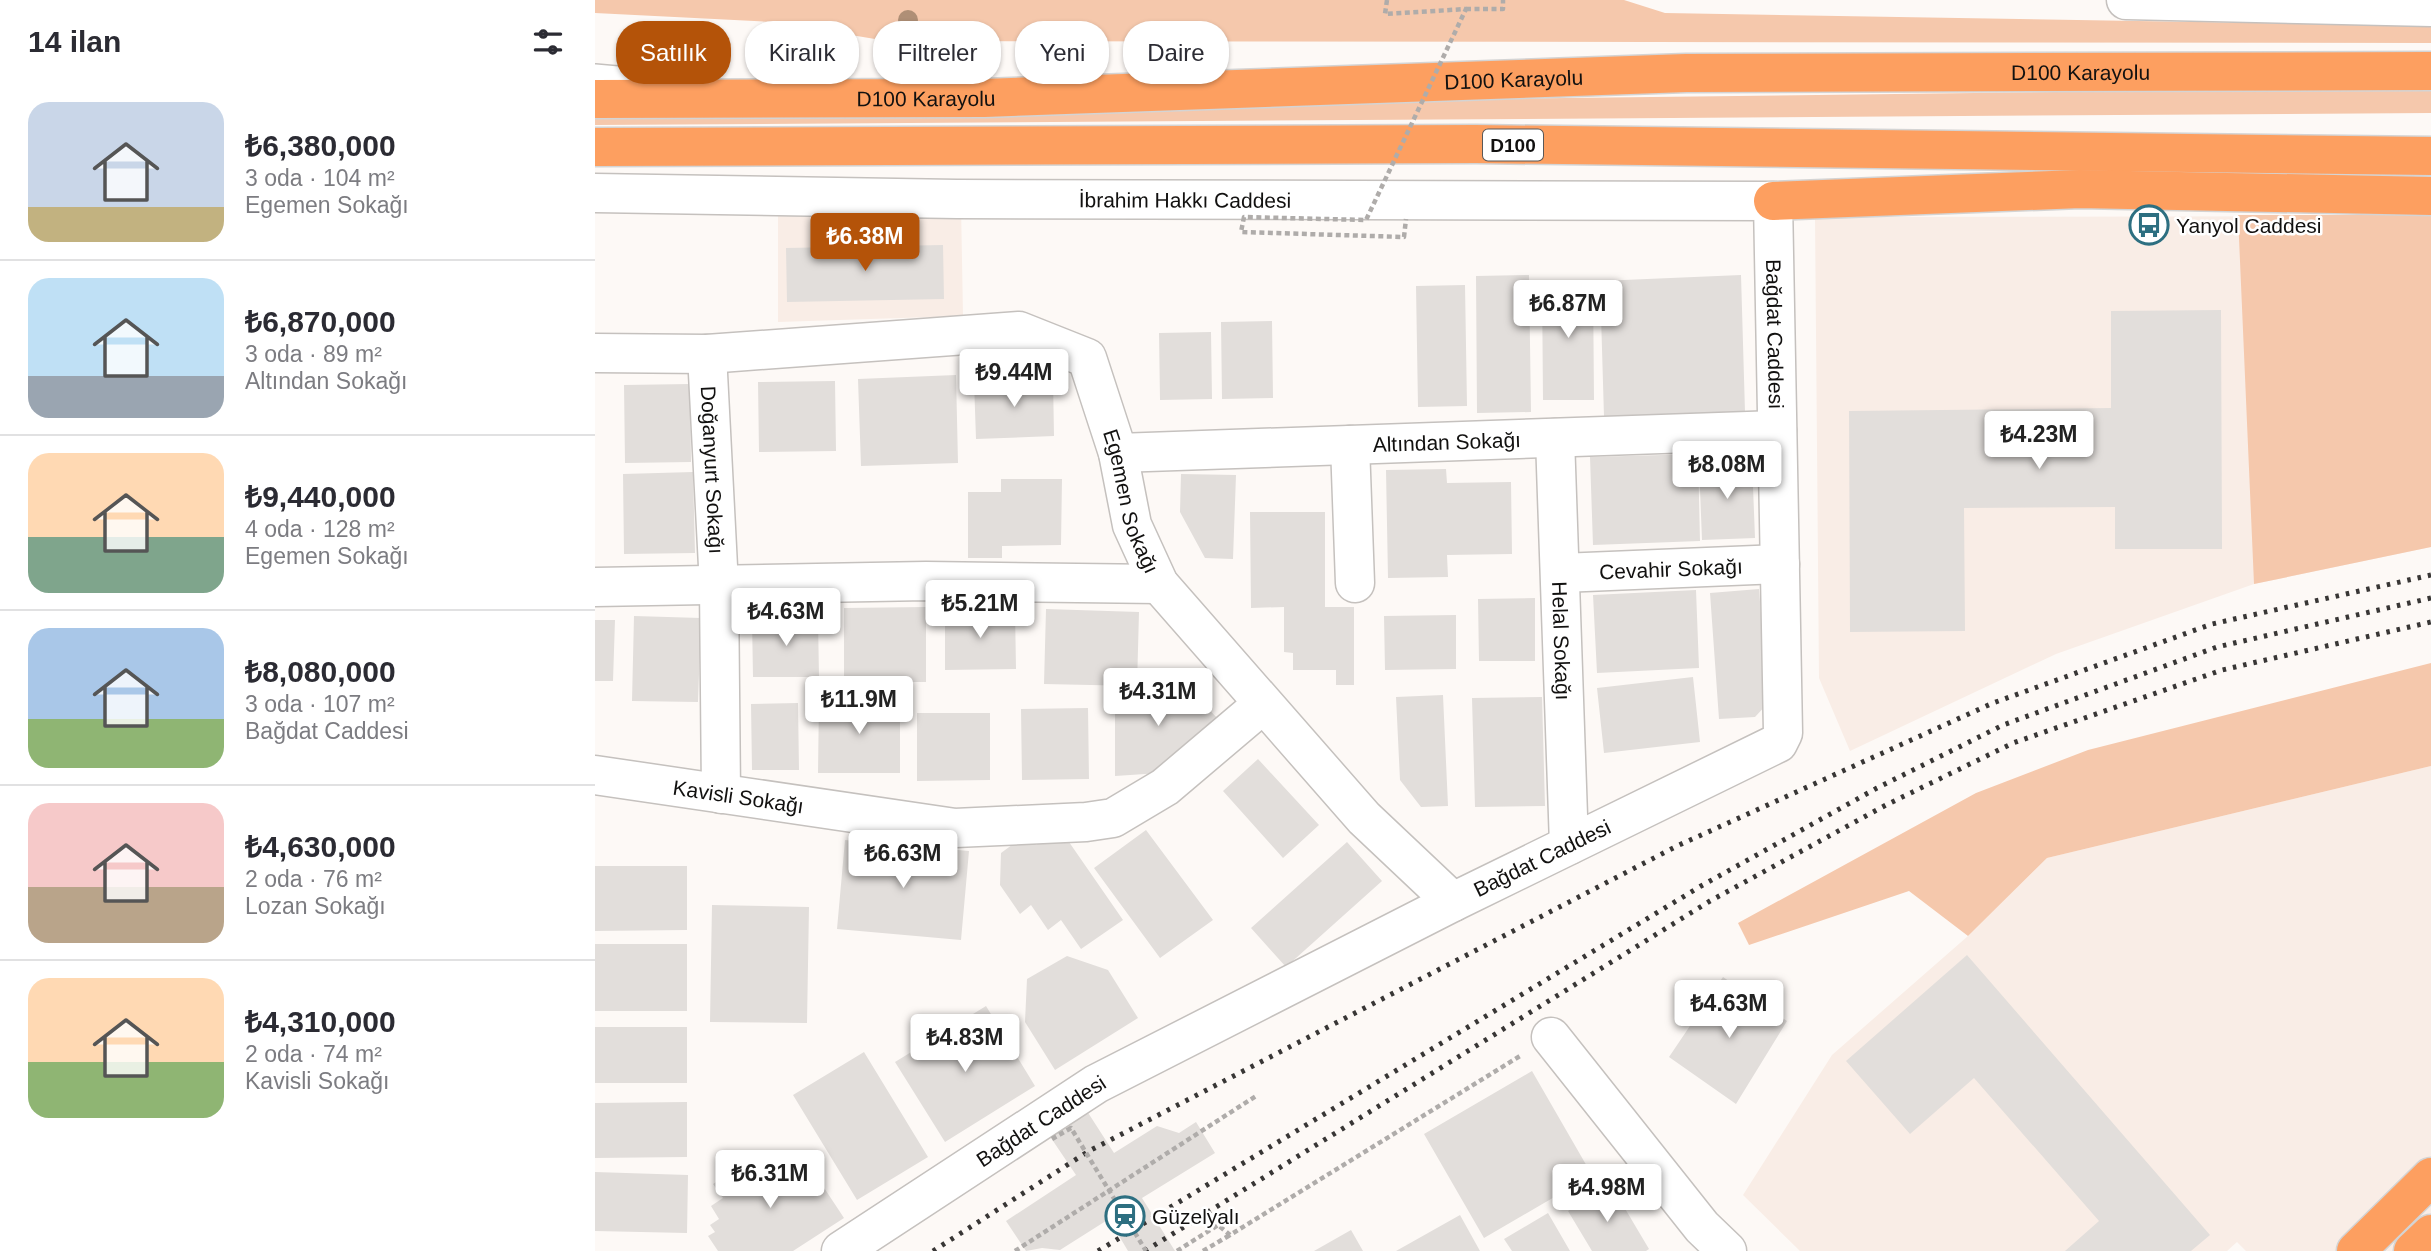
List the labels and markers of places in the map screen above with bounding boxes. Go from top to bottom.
bus stop icon: Yanyol Caddesi [2128,204,2170,246]
pin: ₺6.38M [808,214,922,273]
place label: Yanyol Caddesi [2176,214,2322,237]
pin: ₺6.87M [1511,280,1625,340]
pin: ₺9.44M [957,350,1071,409]
pin: ₺4.23M [1982,412,2096,471]
pin: ₺8.08M [1670,442,1784,501]
pin: ₺5.21M [923,580,1037,640]
pin: ₺4.63M [729,588,843,648]
pin: ₺4.31M [1101,668,1215,728]
pin: ₺11.9M [802,676,916,736]
pin: ₺6.63M [846,830,960,890]
pin: ₺4.63M [1672,981,1786,1040]
pin: ₺4.83M [908,1014,1022,1074]
pin: ₺6.31M [713,1150,827,1210]
pin: ₺4.98M [1550,1164,1664,1224]
station icon: Güzelyalı [1104,1195,1146,1237]
place label: Güzelyalı [1152,1205,1240,1228]

